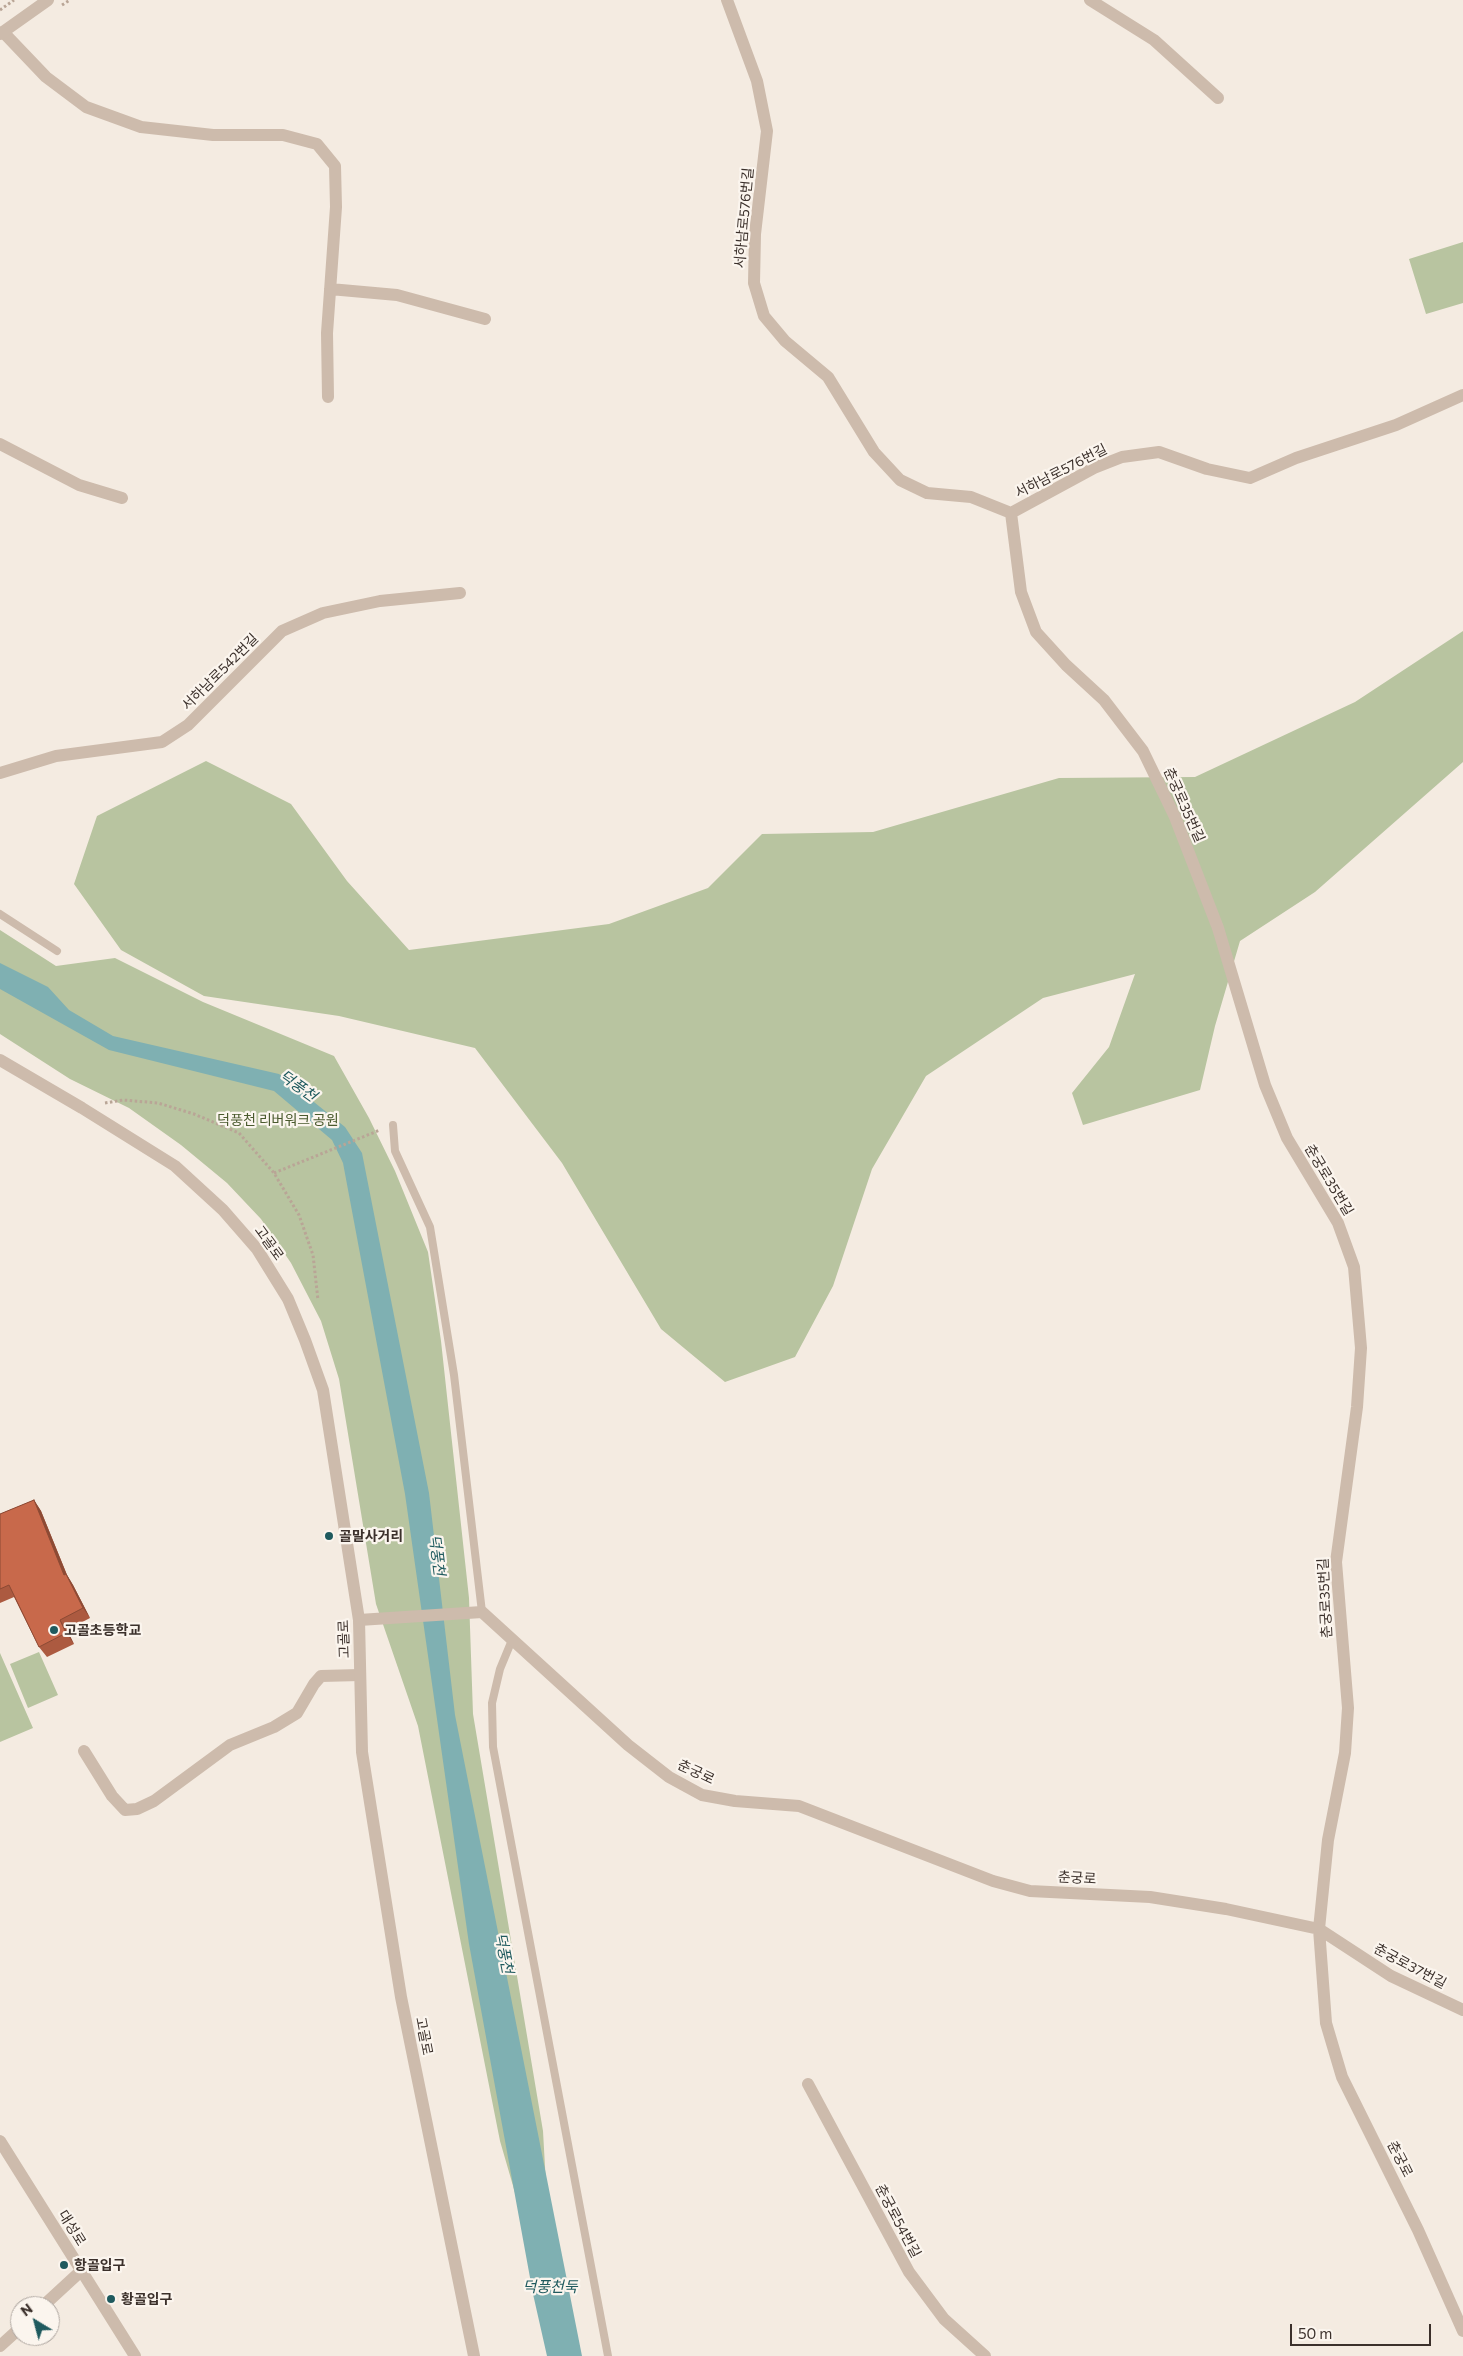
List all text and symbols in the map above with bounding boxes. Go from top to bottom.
street label: 서하남로576번길 [731,167,757,269]
street label: 서하남로576번길 [1012,441,1110,501]
street label: 서하남로542번길 [178,630,262,714]
street label: 춘궁로35번길 [1160,765,1208,845]
water label: 덕풍천 [276,1067,320,1105]
park label: 덕풍천 리버워크 공원 [217,1112,339,1128]
street label: 춘궁로35번길 [1301,1141,1357,1219]
street label: 고골로 [251,1222,287,1264]
place label: 골말사거리 [339,1528,403,1544]
marker: 골말사거리 [323,1530,335,1542]
water label: 덕풍천 [426,1533,448,1577]
street label: 춘궁로35번길 [1315,1557,1335,1639]
street label: 고골로 [335,1619,353,1659]
place label: 고골초등학교 [64,1622,141,1638]
marker: 고골초등학교 [48,1624,60,1636]
street label: 춘궁로 [675,1756,717,1788]
street label: 춘궁로 [1057,1869,1097,1887]
water label: 덕풍천 [491,1931,517,1975]
street label: 춘궁로37번길 [1371,1940,1449,1992]
street label: 고골로 [412,2015,436,2057]
street label: 춘궁로 [1384,2138,1416,2180]
street label: 춘궁로54번길 [872,2181,924,2261]
street label: 대성로 [55,2207,89,2249]
place label: 항골입구 [74,2257,126,2273]
marker: 항골입구 [58,2259,70,2271]
water label: 덕풍천둑 [522,2278,578,2296]
place label: 황골입구 [121,2291,173,2307]
marker: 황골입구 [105,2293,117,2305]
north arrow [10,2296,60,2346]
text: N [17,2299,36,2319]
scale bar [1293,2314,1434,2346]
text: 50 m [1298,2324,1332,2342]

